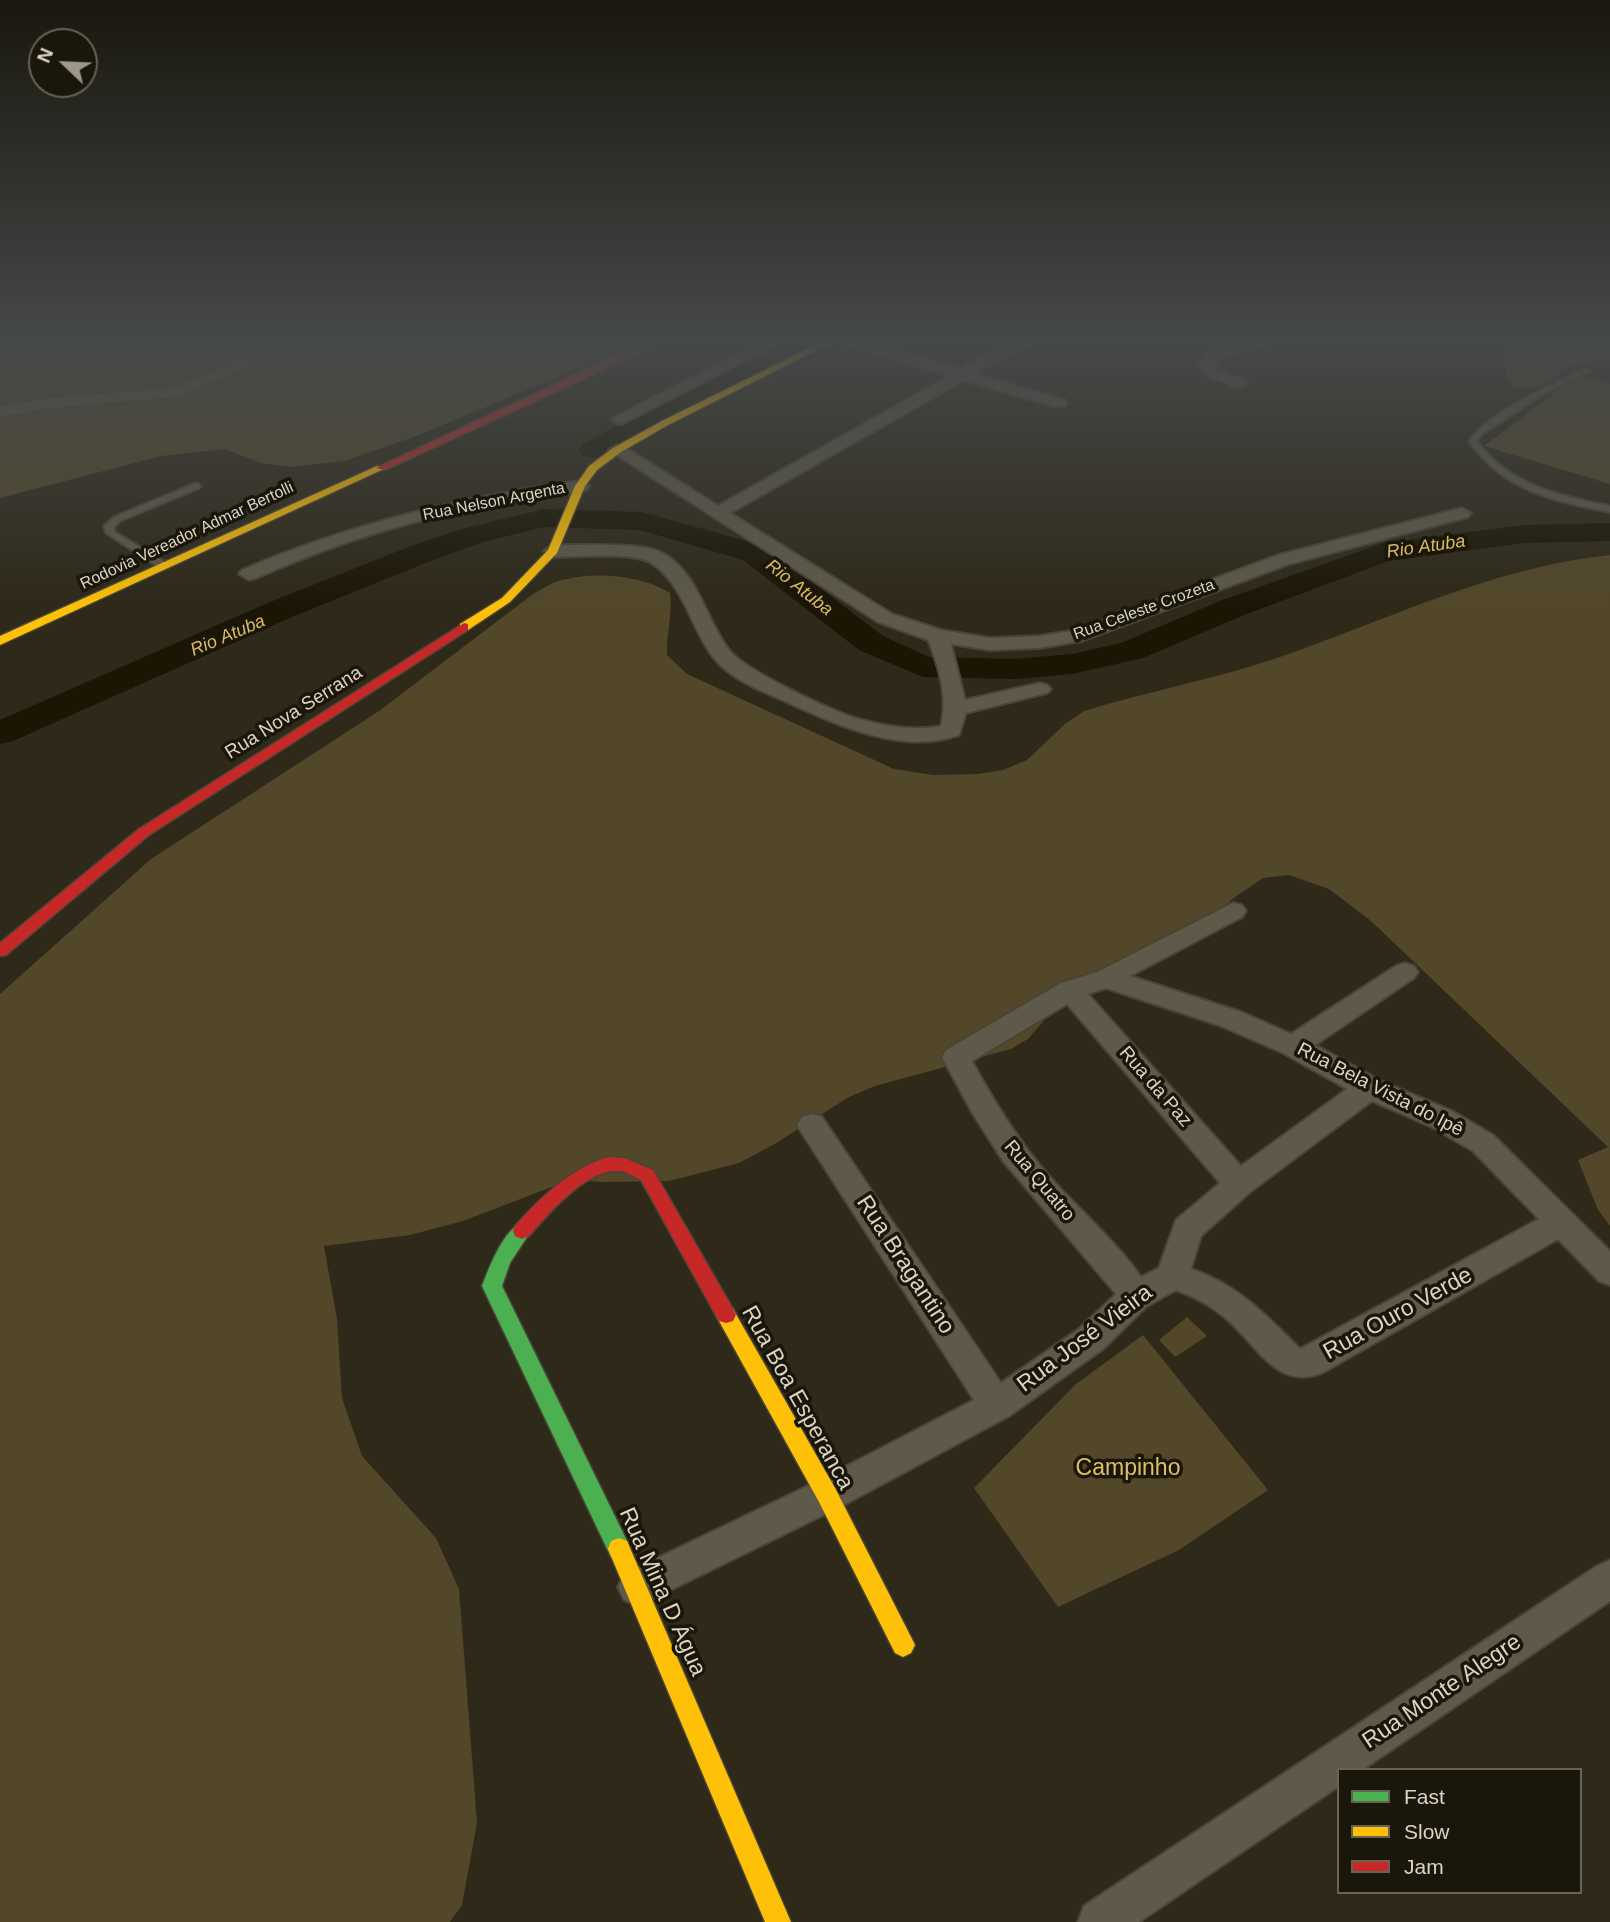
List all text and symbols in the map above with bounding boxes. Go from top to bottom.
north arrow [28,28,98,98]
text: N [33,45,57,66]
street label: Rodovia Vereador Admar Bertolli [77,478,297,594]
street label: Rua Nelson Argenta [421,479,567,525]
water label: Rio Atuba [1385,531,1467,563]
water label: Rio Atuba [761,555,837,621]
street label: Rua Celeste Crozeta [1071,576,1217,644]
water label: Rio Atuba [187,611,269,661]
street label: Rua Nova Serrana [221,662,367,764]
street label: Rua Bela Vista do Ipê [1293,1038,1467,1142]
street label: Rua da Paz [1114,1042,1196,1132]
street label: Rua Quatro [999,1136,1079,1226]
street label: Rua Bragantino [850,1190,960,1340]
street label: Rua Ouro Verde [1319,1262,1477,1366]
street label: Rua José Vieira [1012,1279,1158,1399]
street label: Rua Boa Esperanca [735,1301,859,1495]
park label: Campinho [1076,1455,1180,1483]
street label: Rua Mina D Água [612,1503,712,1681]
street label: Rua Monte Alegre [1357,1629,1527,1755]
legend [1337,1768,1582,1894]
text: Fast [1404,1785,1445,1808]
text: Slow [1404,1820,1450,1843]
text: Jam [1404,1855,1444,1878]

